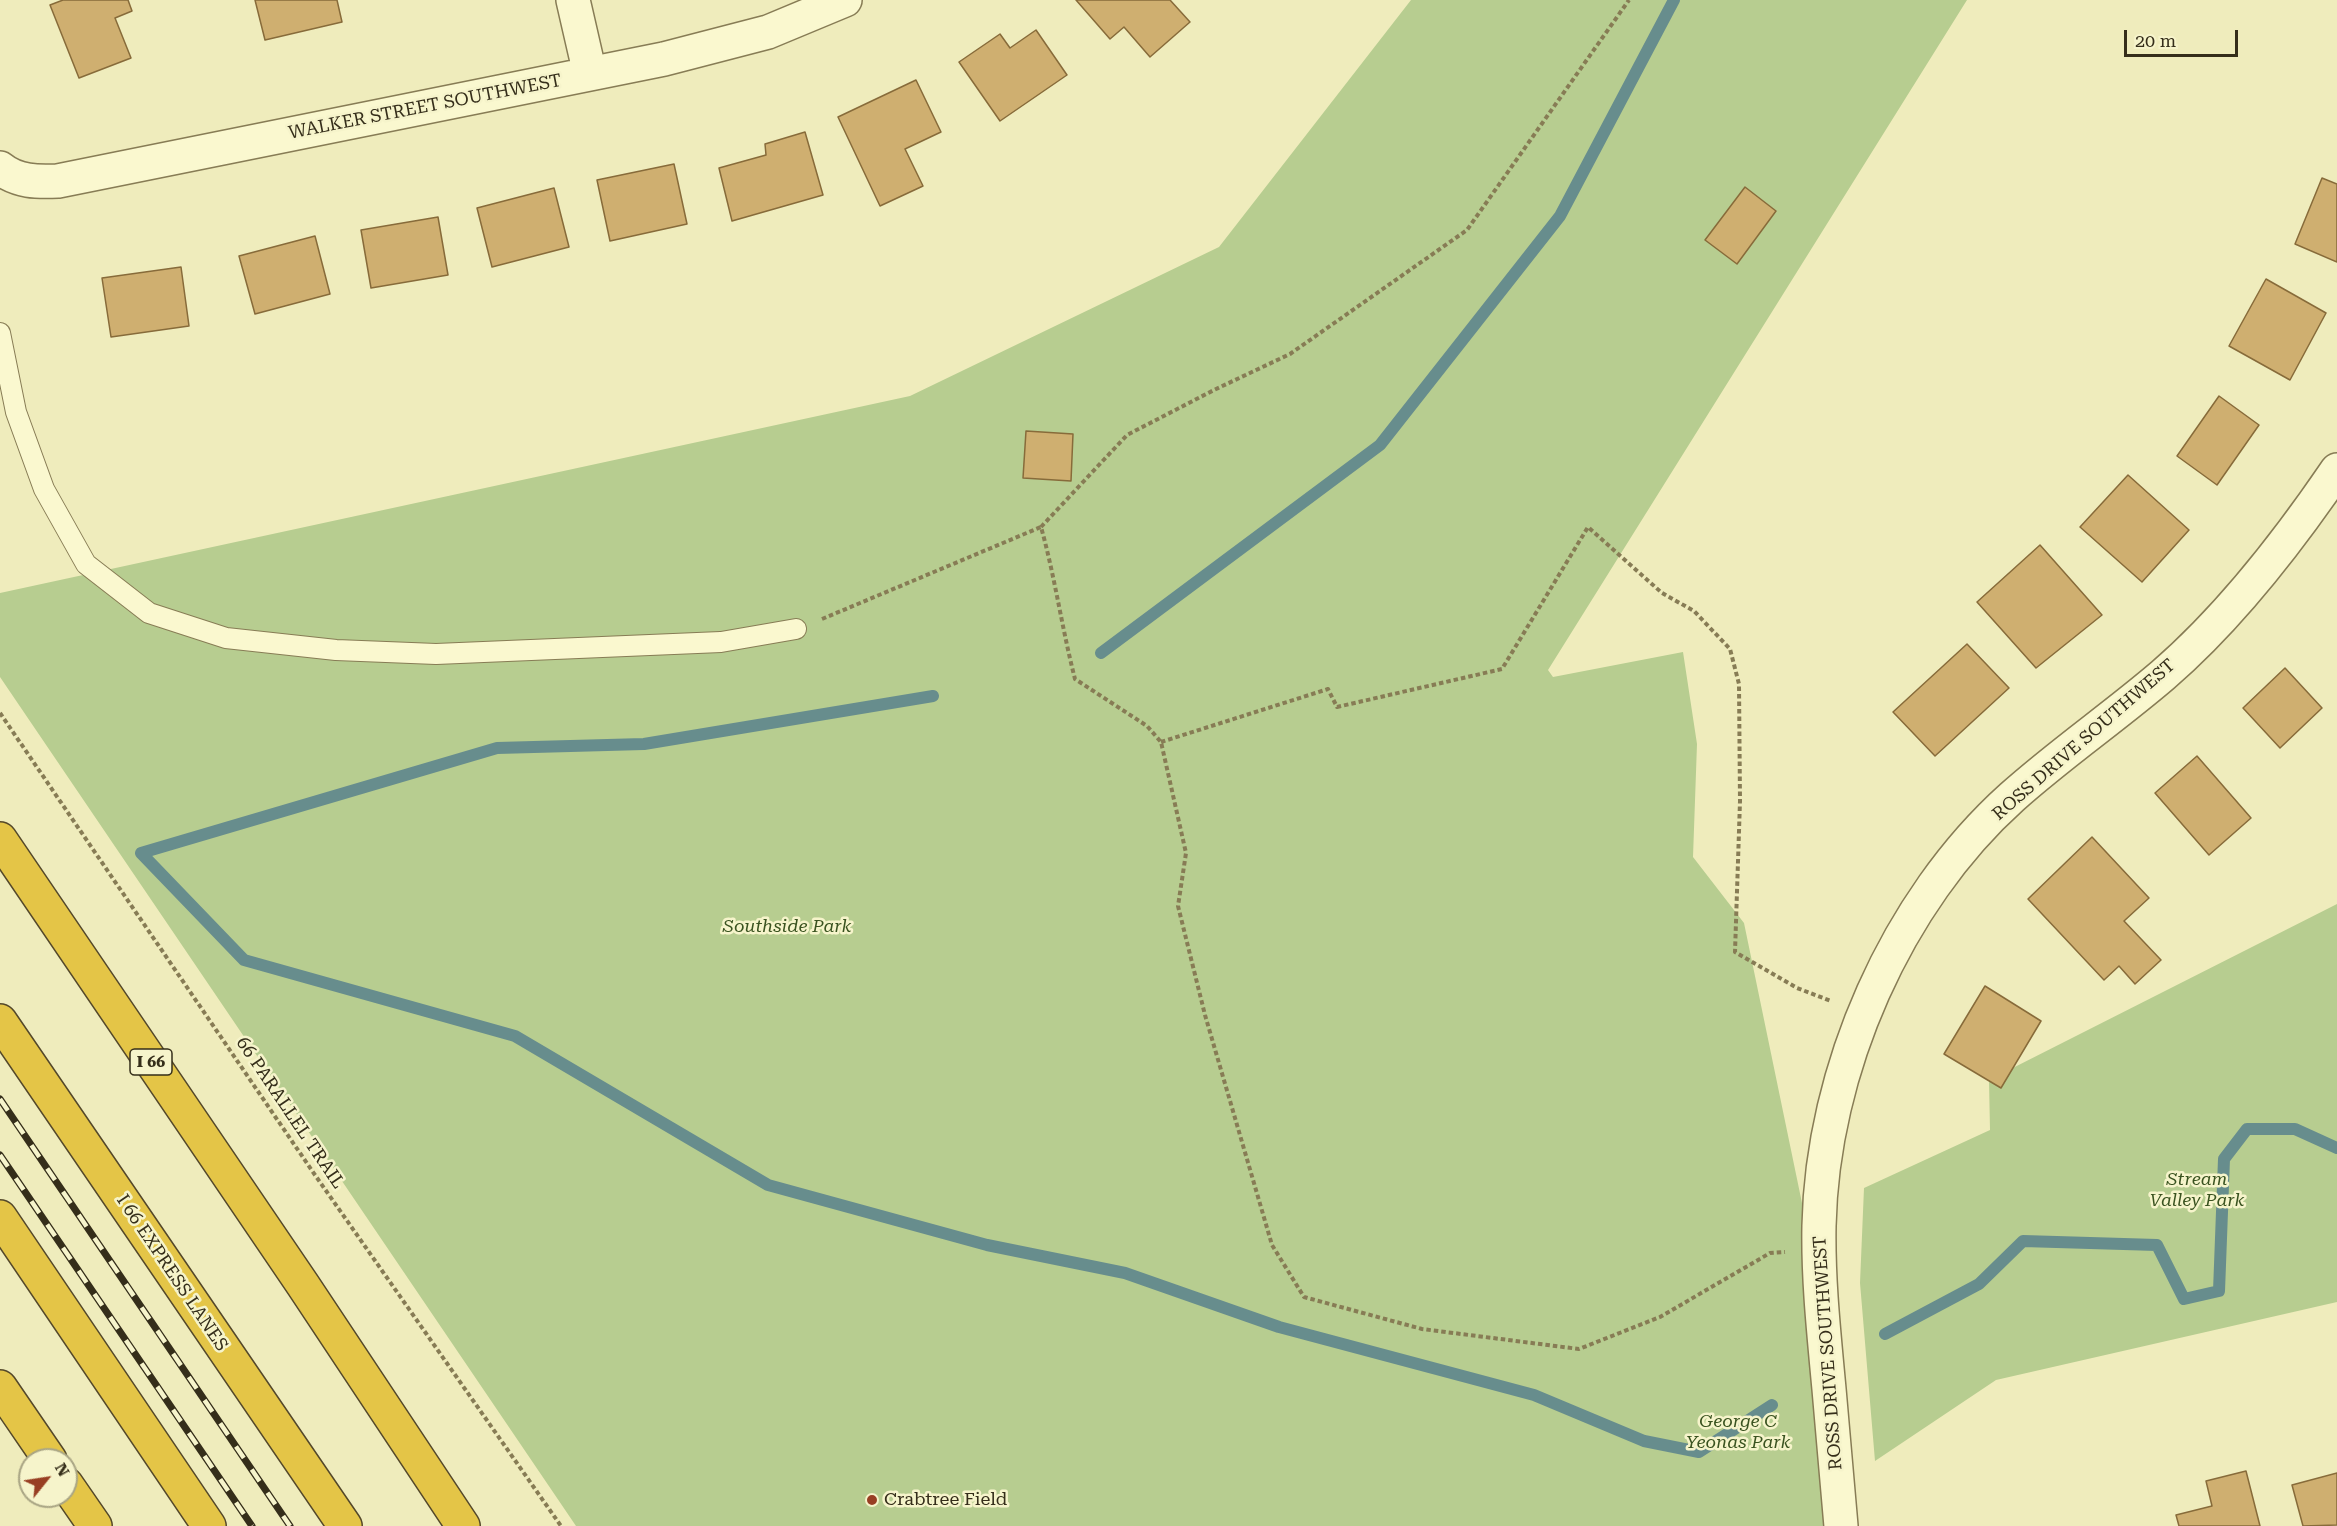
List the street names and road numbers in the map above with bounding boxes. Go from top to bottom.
street label: WALKER STREET SOUTHWEST [287,70,563,144]
street label: ROSS DRIVE SOUTHWEST [1988,655,2180,825]
street label: 66 PARALLEL TRAIL [231,1033,349,1193]
road number: I 66 [130,1049,172,1075]
street label: I 66 EXPRESS LANES [112,1191,232,1355]
street label: ROSS DRIVE SOUTHWEST [1809,1235,1847,1471]

